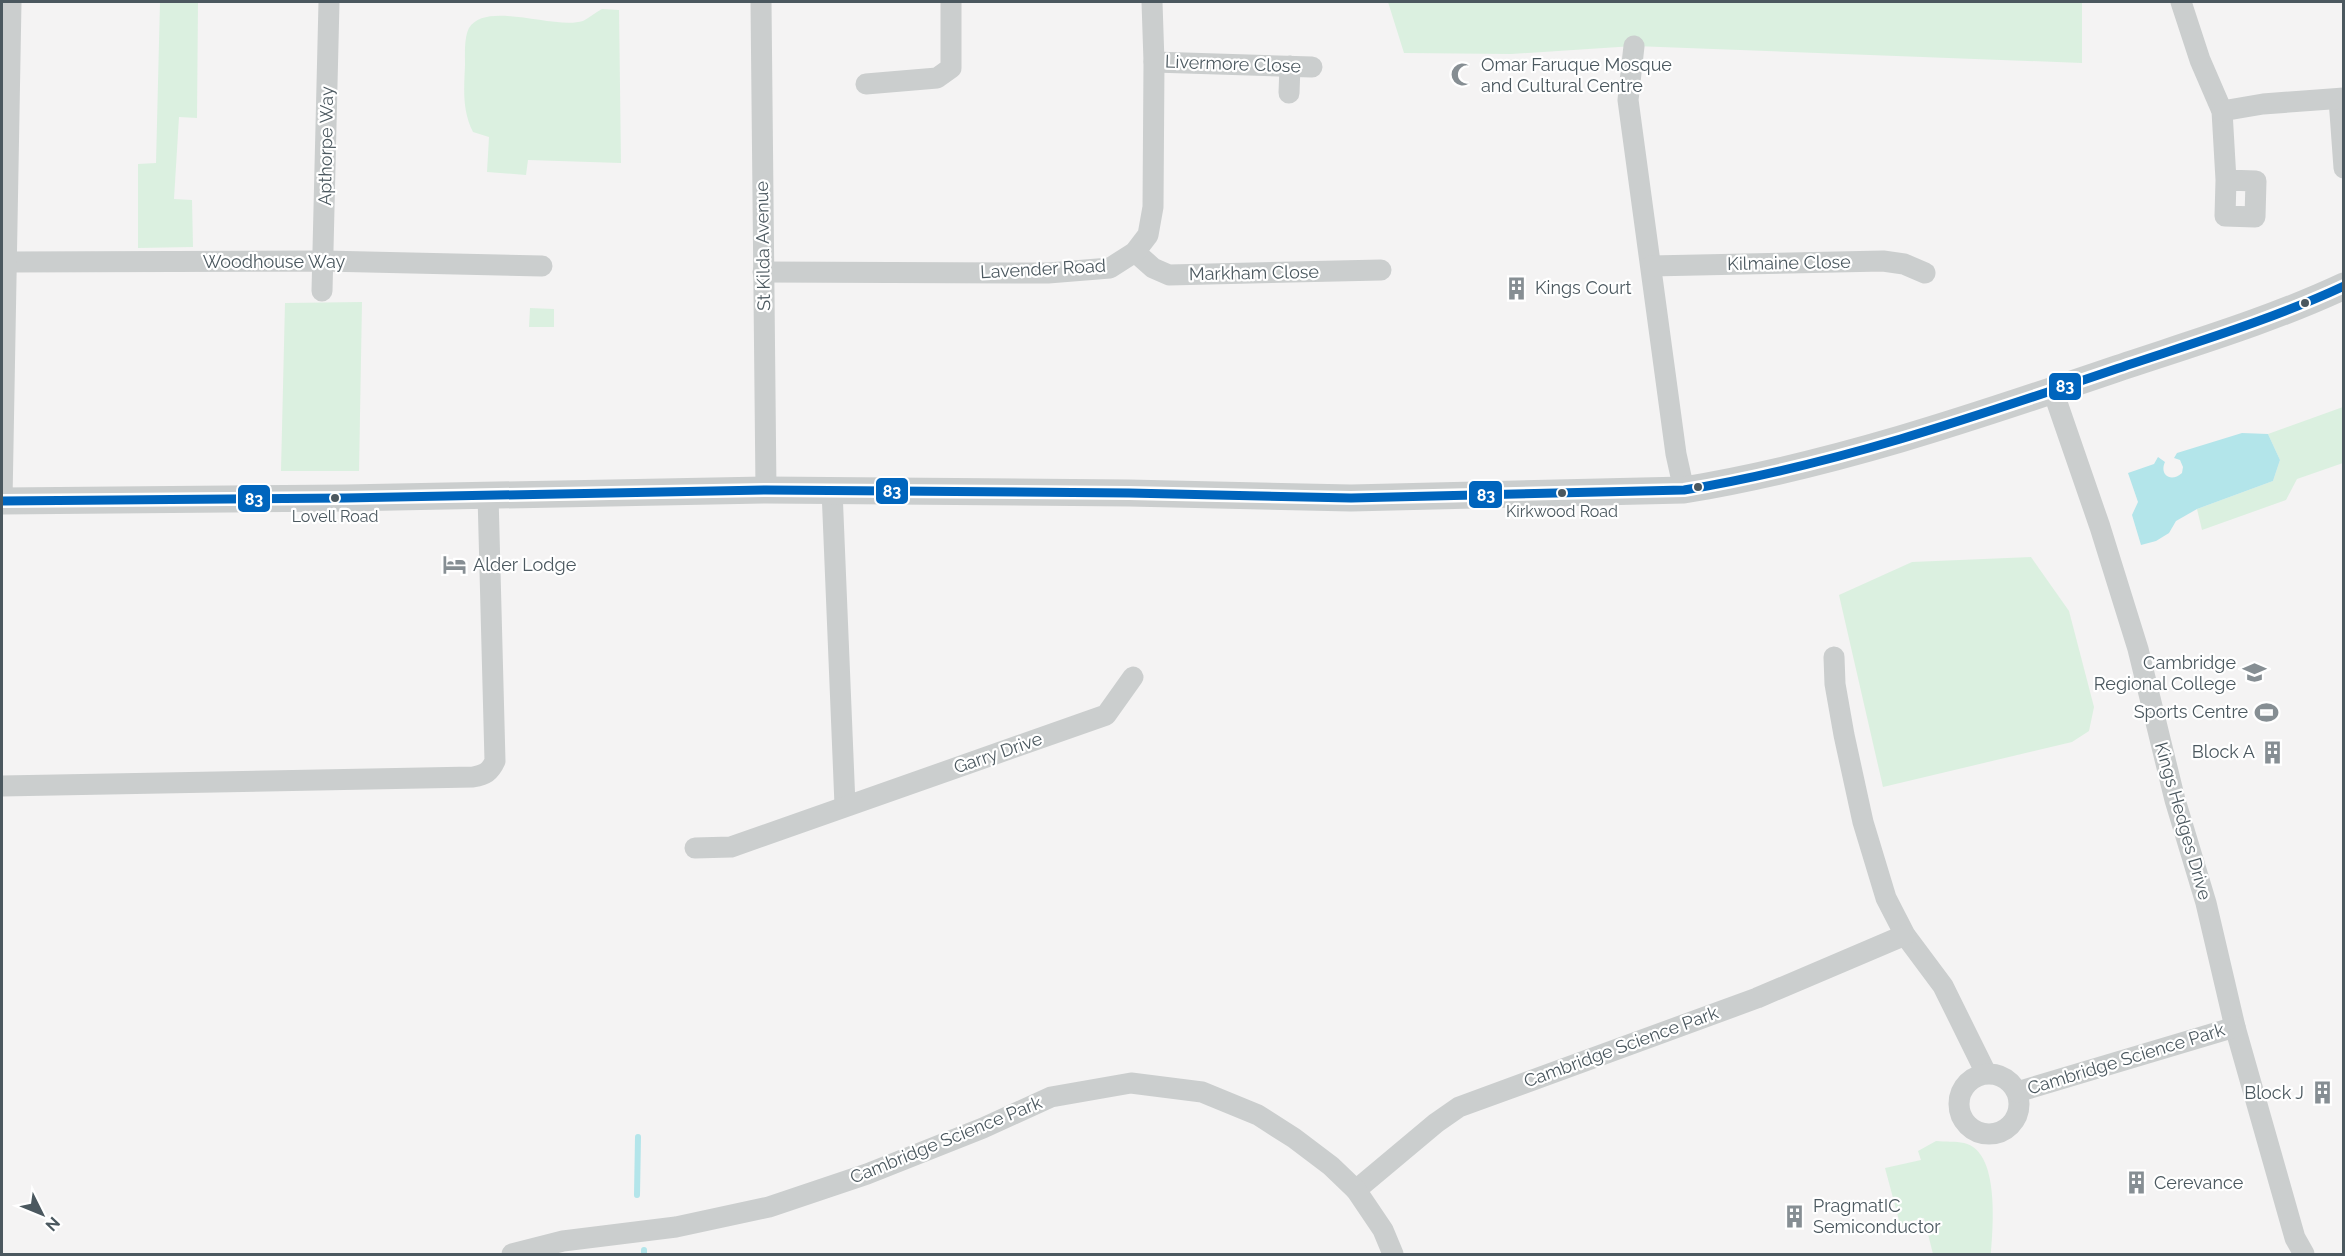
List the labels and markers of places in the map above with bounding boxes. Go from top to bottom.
place label: Omar Faruque Mosque and Cultural Centre [1481,54,1672,96]
mosque icon: Omar Faruque Mosque and Cultural Centre [1450,62,1476,88]
building icon: Kings Court [1504,275,1530,301]
place label: Kings Court [1535,277,1632,298]
unlabelled marker [2299,297,2311,309]
unlabelled marker [1692,481,1704,493]
marker: Kirkwood Road [1556,487,1568,499]
marker: Lovell Road [329,492,341,504]
place label: Kirkwood Road [1506,502,1618,521]
place label: Lovell Road [292,507,378,526]
hotel icon: Alder Lodge [442,552,468,578]
place label: Alder Lodge [473,554,577,575]
place label: Cambridge Regional College [2094,652,2236,694]
school or university icon: Cambridge Regional College [2241,660,2267,686]
sports icon: Sports Centre [2253,699,2279,725]
place label: Sports Centre [2134,701,2248,722]
building icon: Block A [2260,739,2286,765]
place label: Block A [2192,741,2255,762]
building icon: Block J [2309,1080,2335,1106]
place label: Block J [2244,1082,2304,1103]
building icon: Cerevance [2123,1170,2149,1196]
place label: Cerevance [2154,1172,2244,1193]
place label: PragmatIC Semiconductor [1813,1195,1941,1237]
building icon: PragmatIC Semiconductor [1782,1203,1808,1229]

